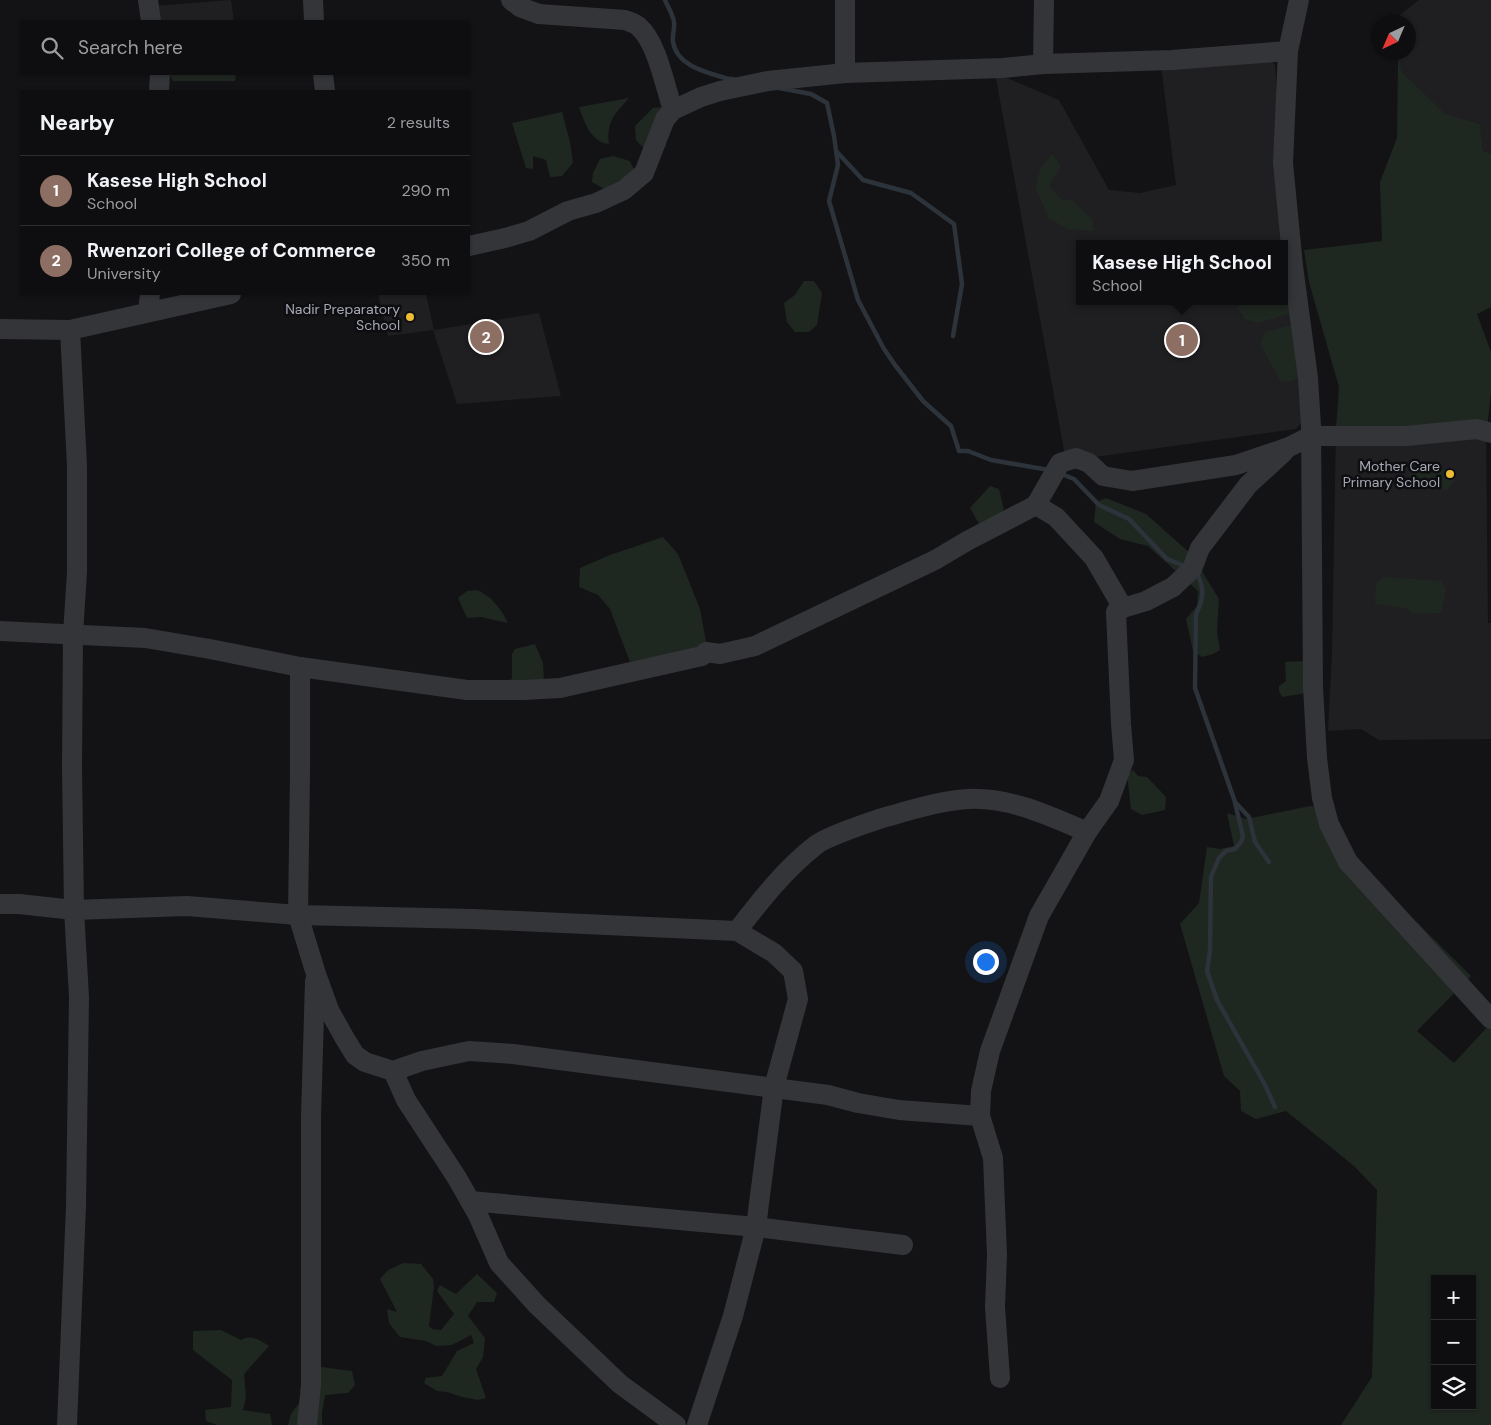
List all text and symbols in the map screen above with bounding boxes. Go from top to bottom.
north arrow [1371,15,1416,60]
search box [20,20,470,75]
icon: search [38,34,66,62]
text: Search here [78,35,183,60]
text: Nearby [40,109,114,137]
text: 2 results [387,112,450,133]
text: Kasese High School [87,168,267,193]
text: 1 [53,180,59,201]
text: 290 m [401,180,450,201]
text: School [87,193,137,214]
text: Rwenzori College of Commerce [87,238,376,263]
popup [1076,240,1288,305]
text: 2 [51,250,61,271]
text: 350 m [401,250,450,271]
text: Kasese High School [1092,250,1272,275]
text: University [87,263,161,284]
text: School [1092,275,1142,296]
place label: Nadir Preparatory School [285,300,400,334]
marker: Nadir Preparatory School [404,311,416,323]
pin: 2 [470,318,502,356]
pin: 1 [1166,321,1198,359]
place label: Mother Care Primary School [1343,457,1440,491]
marker: Mother Care Primary School [1444,468,1456,480]
your location [973,949,999,975]
map controls [1431,1275,1476,1410]
button: + [1431,1275,1476,1320]
button: − [1431,1320,1476,1365]
button: layers [1431,1365,1476,1410]

